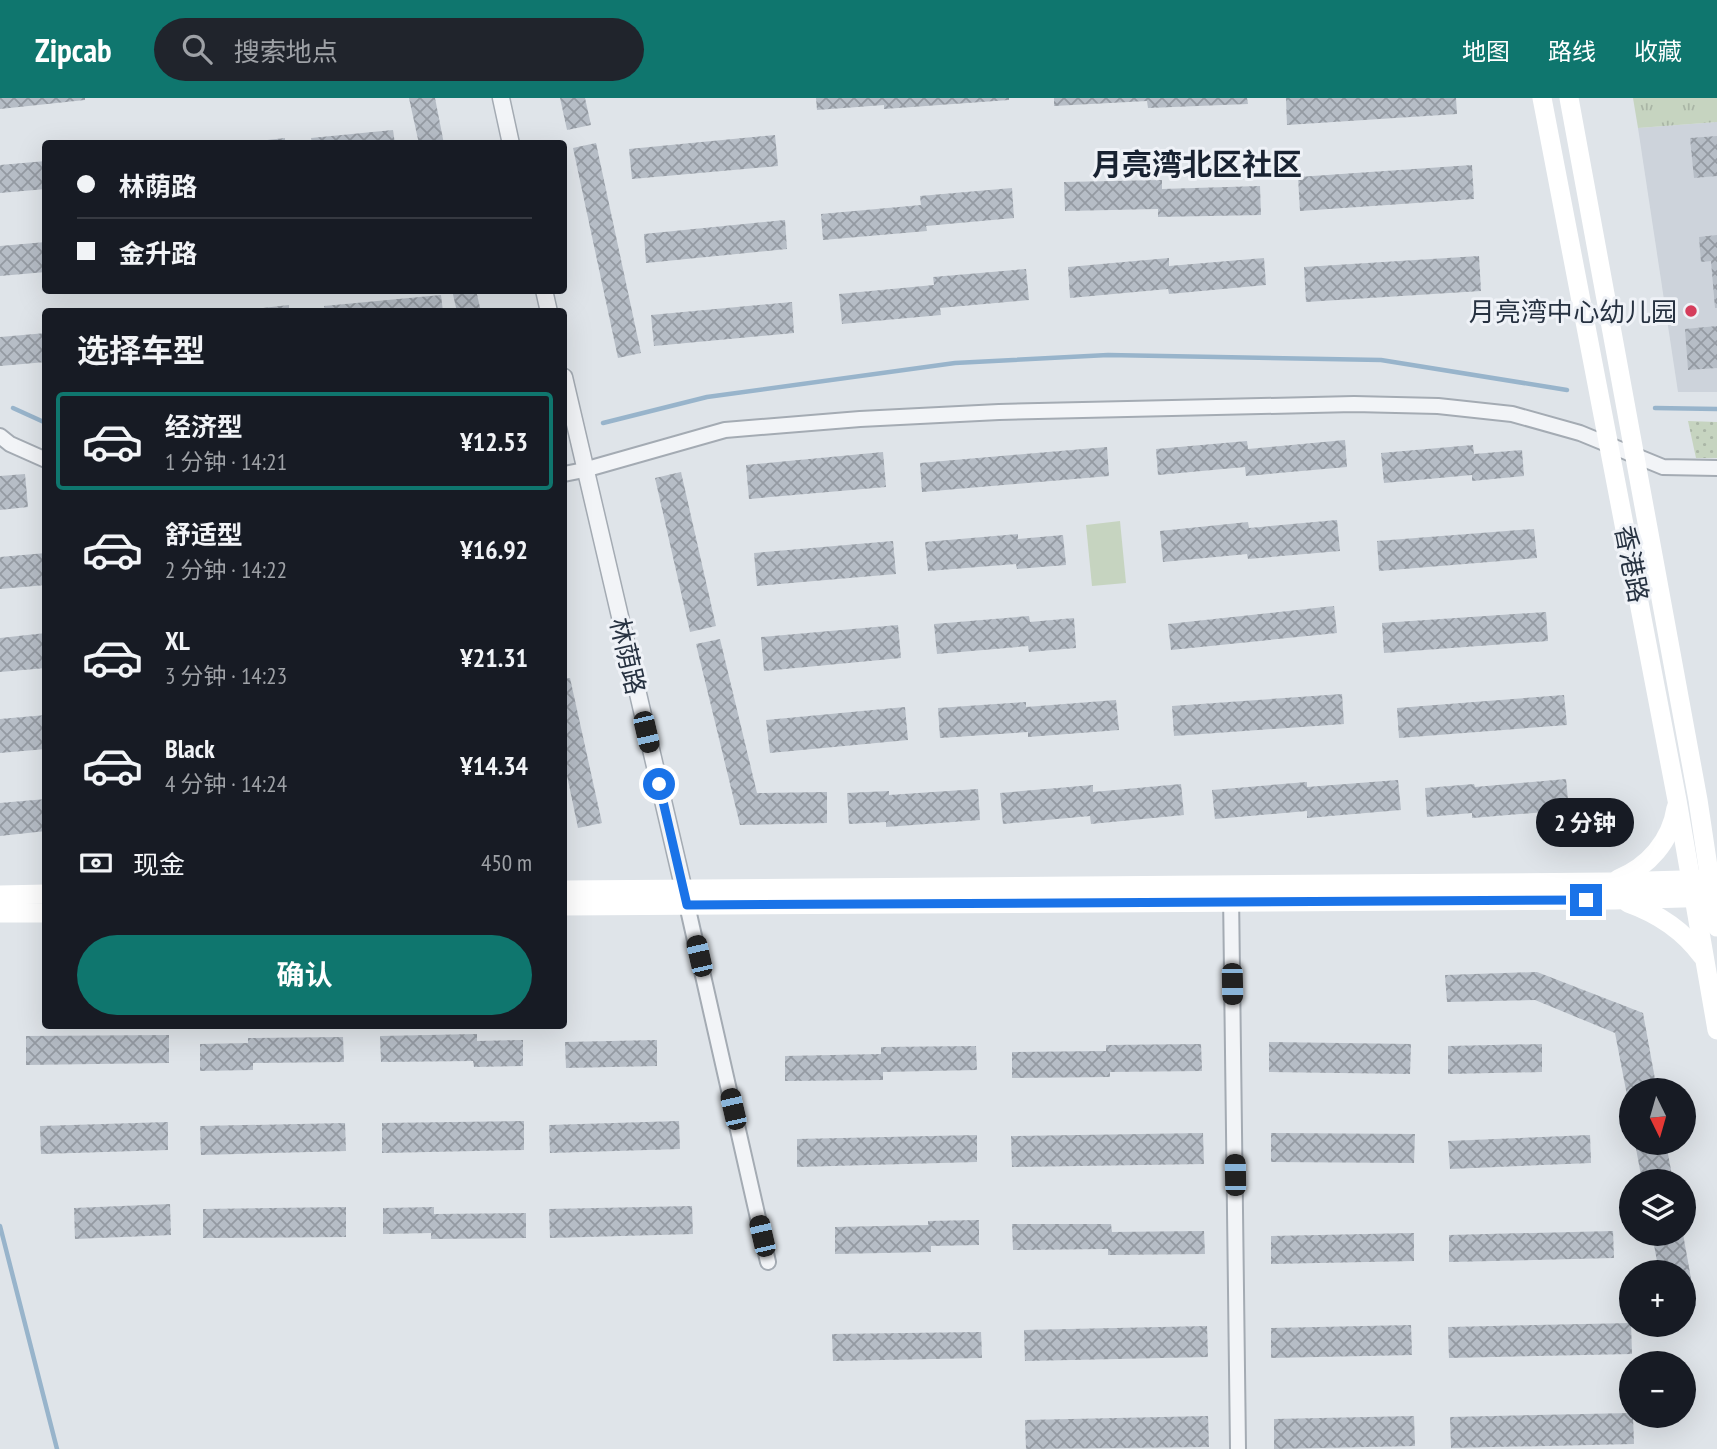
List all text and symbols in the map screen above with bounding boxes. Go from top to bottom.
search box [154,18,644,81]
text: Zipcab [35,28,112,71]
icon: search [178,30,216,68]
text: 搜索地点 [234,35,338,68]
text: 地图 [1462,36,1510,67]
text: 路线 [1548,36,1596,67]
text: 收藏 [1634,36,1682,67]
district label: 月亮湾北区社区 [1092,144,1302,183]
text: 林荫路 [119,170,197,203]
text: 金升路 [119,237,197,270]
place label: 月亮湾中心幼儿园 [1469,295,1677,328]
marker: 月亮湾中心幼儿园 [1683,303,1699,319]
text: 选择车型 [77,329,205,371]
icon: car [81,410,144,473]
text: 经济型 [165,410,243,443]
text: ¥12.53 [460,425,528,458]
text: 1 分钟 · 14:21 [165,447,287,476]
icon: car [81,518,144,581]
text: 舒适型 [165,518,243,551]
street label: 香港路 [1608,523,1656,605]
text: ¥16.92 [460,533,528,566]
text: 2 分钟 · 14:22 [165,555,287,584]
street label: 林荫路 [603,614,653,698]
text: XL [165,624,190,657]
icon: car [81,626,144,689]
text: ¥21.31 [460,641,528,674]
text: 3 分钟 · 14:23 [165,661,287,690]
car [632,709,661,755]
text: Black [165,732,215,765]
icon: car [81,734,144,797]
text: ¥14.34 [460,749,528,782]
route start [643,768,675,800]
text: 4 分钟 · 14:24 [165,769,287,798]
callout: 2 分钟 [1537,798,1635,848]
text: 2 分钟 [1554,808,1616,837]
icon: cash [77,844,115,882]
text: 现金 [133,848,185,881]
text: 450 m [481,848,532,877]
route end [1570,884,1602,916]
car [685,933,714,979]
button: 确认 [77,935,532,1015]
car [1222,963,1243,1005]
north arrow [1619,1078,1696,1155]
map controls [1619,1078,1696,1428]
car [719,1086,748,1132]
car [1225,1154,1246,1196]
button: layers [1619,1169,1696,1246]
car [748,1213,777,1259]
button: + [1619,1260,1696,1337]
button: − [1619,1351,1696,1428]

